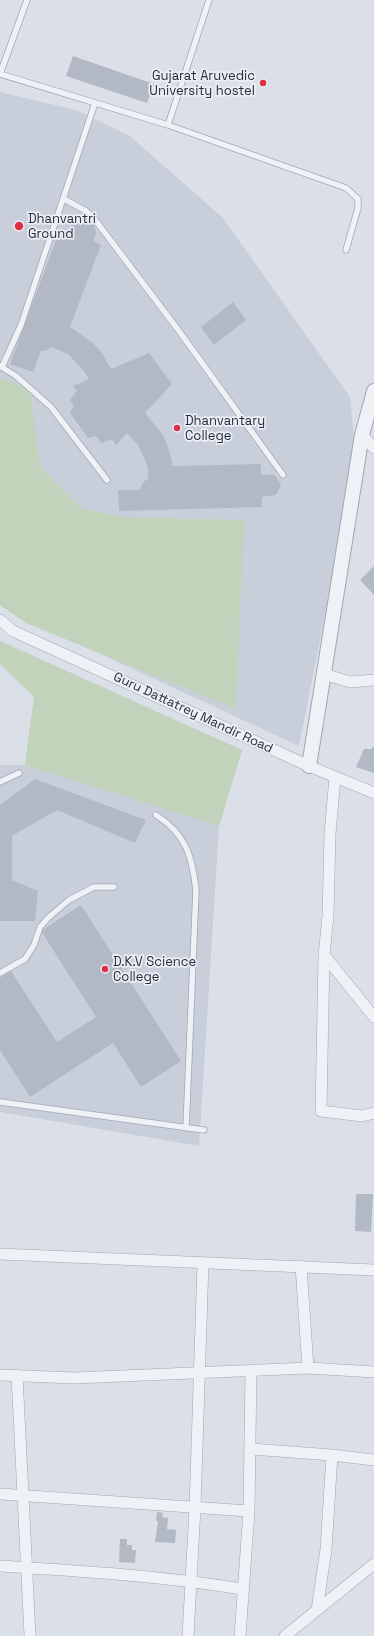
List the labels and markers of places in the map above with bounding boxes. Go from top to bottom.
place label: Gujarat Aruvedic University hostel [149,68,255,99]
marker: Gujarat Aruvedic University hostel [258,78,268,88]
place label: Dhanvantri Ground [28,211,96,242]
marker: Dhanvantri Ground [13,220,25,232]
place label: Dhanvantary College [185,413,265,444]
marker: Dhanvantary College [172,423,182,433]
place label: D.K.V Science College [113,954,196,985]
marker: D.K.V Science College [100,964,110,974]

